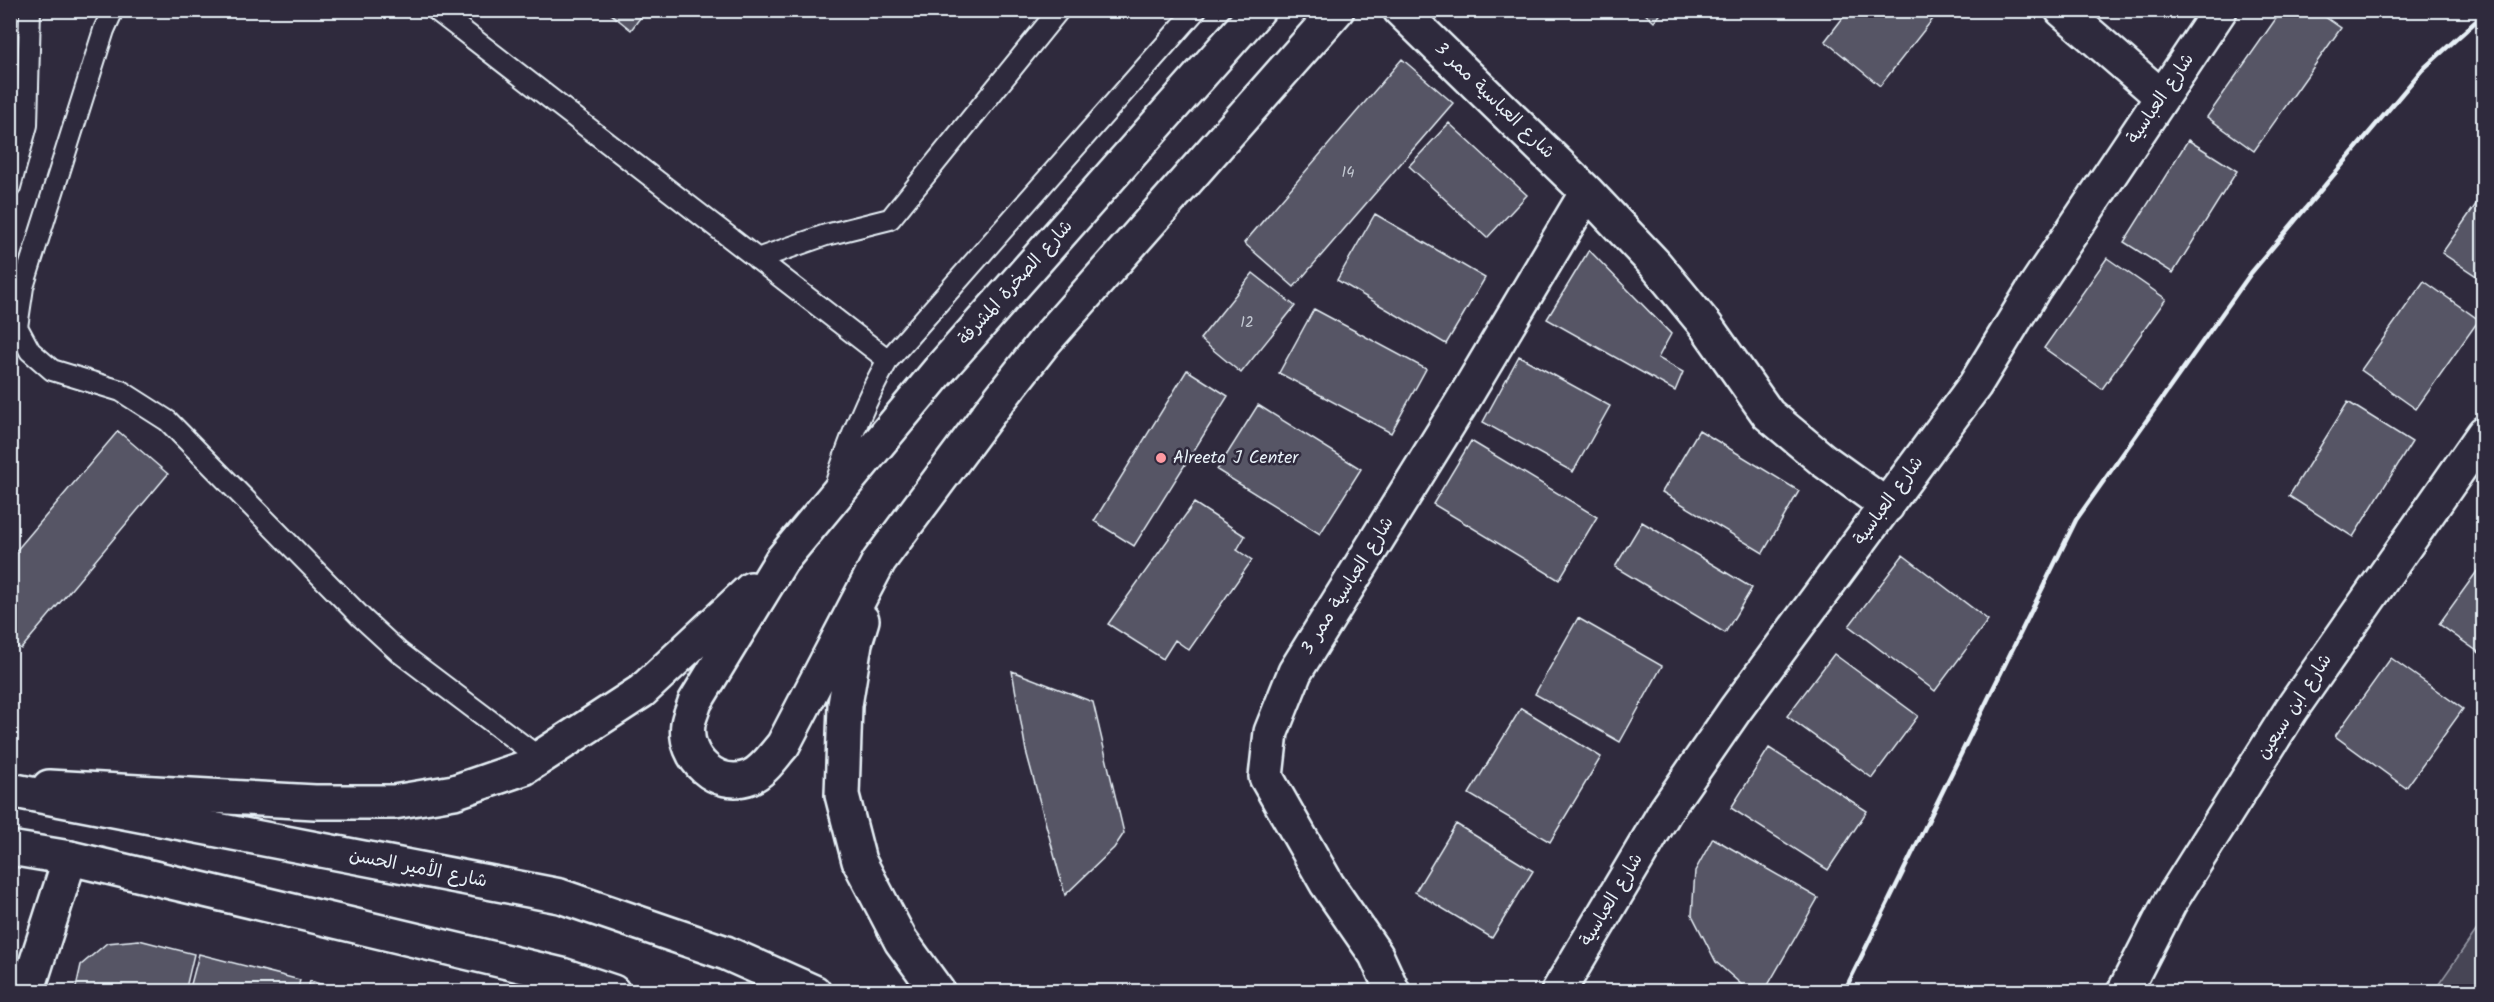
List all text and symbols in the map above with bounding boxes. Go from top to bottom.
street label: شارع العباسية ممر 3 [1427,36,1561,166]
street label: شارع العباسية [2120,48,2202,150]
house number: 14 [1342,161,1354,185]
street label: شارع الصخرة المشرفة [952,214,1080,352]
house number: 12 [1240,311,1254,335]
place label: Alreeta J Center [1173,444,1299,473]
street label: شارع العباسية [1847,450,1931,552]
marker: Alreeta J Center [1154,451,1168,465]
street label: شارع العباسية ممر 3 [1294,511,1402,661]
street label: شارع ابن سبعين [2250,648,2340,766]
street label: شارع الأمير الحسن [347,841,489,897]
street label: شارع العباسية [1573,848,1651,952]

